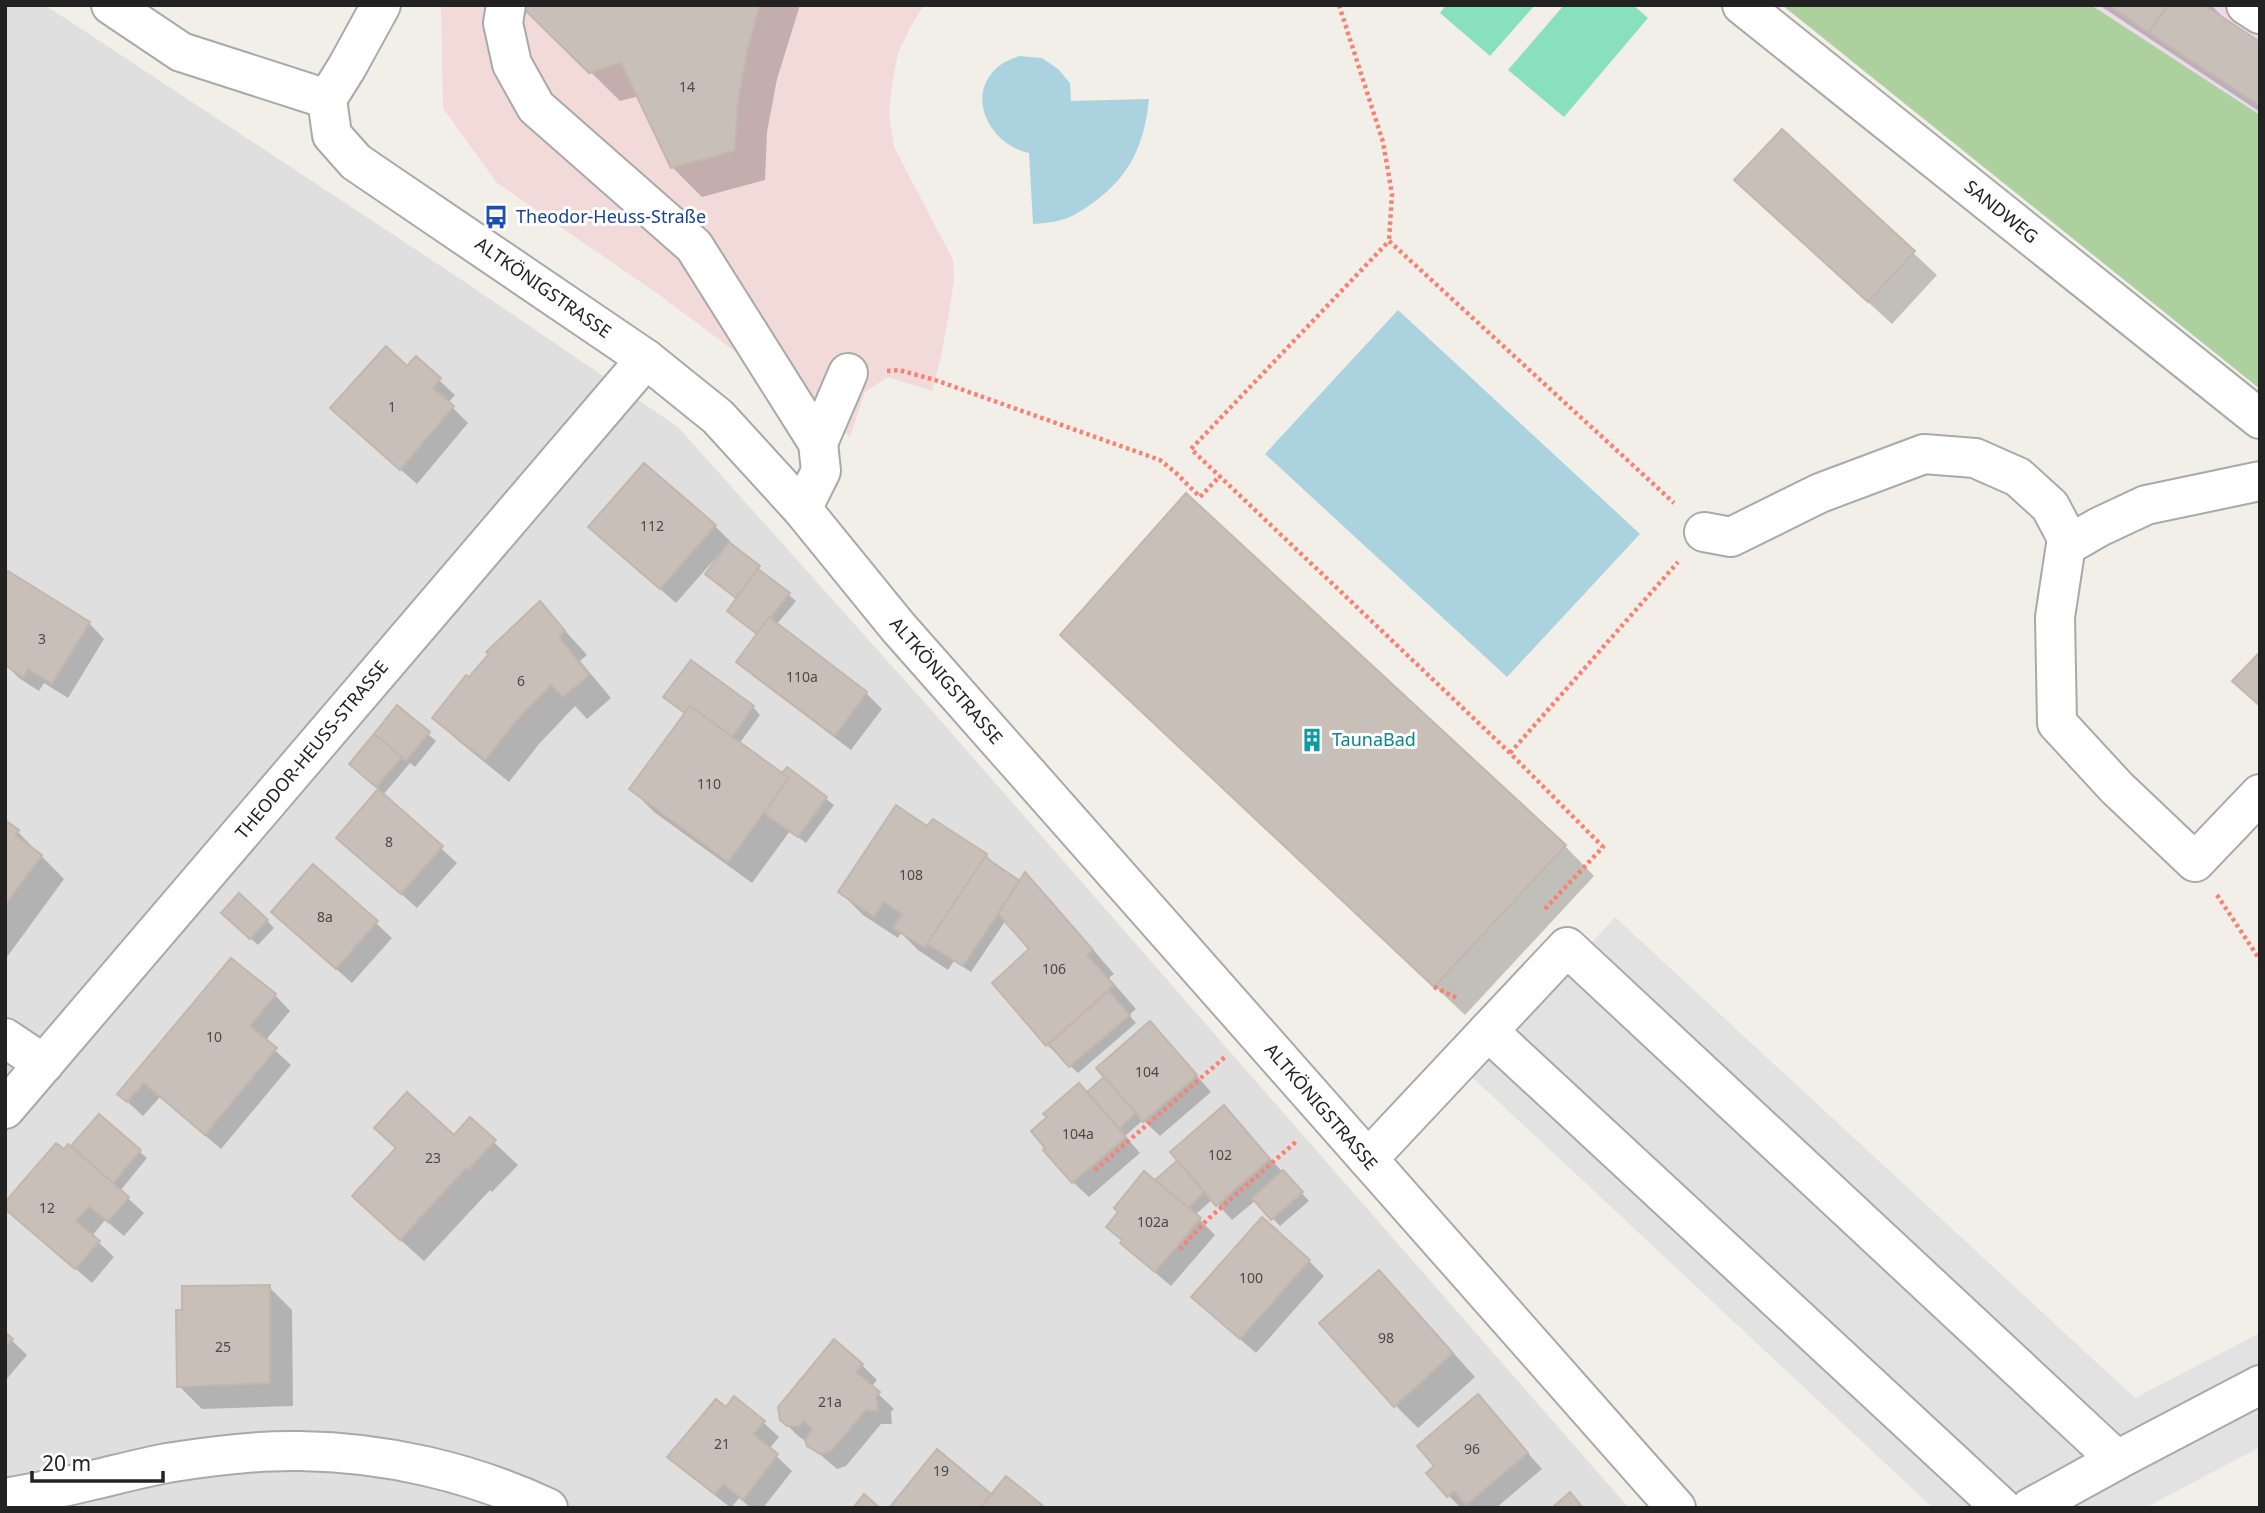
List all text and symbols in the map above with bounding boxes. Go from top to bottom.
house number: 14 [679,77,695,96]
street label: SANDWEG [1960,174,2043,248]
bus stop icon: Theodor-Heuss-Straße [482,203,510,231]
place label: Theodor-Heuss-Straße [516,204,706,228]
street label: ALTKÖNIGSTRASSE [471,231,616,343]
house number: 1 [388,397,396,416]
house number: 112 [640,516,664,535]
street label: ALTKÖNIGSTRASSE [885,612,1009,749]
house number: 3 [38,629,46,648]
street label: THEODOR-HEUSS-STRASSE [229,655,393,844]
house number: 110a [786,667,818,686]
house number: 6 [517,671,525,690]
building icon: TaunaBad [1298,726,1326,754]
place label: TaunaBad [1332,727,1416,751]
house number: 110 [697,774,721,793]
house number: 8 [385,832,393,851]
house number: 108 [899,865,923,884]
house number: 8a [317,907,333,926]
house number: 106 [1042,959,1066,978]
house number: 10 [206,1027,222,1046]
street label: ALTKÖNIGSTRASSE [1260,1038,1384,1175]
house number: 104 [1135,1062,1159,1081]
house number: 104a [1062,1124,1094,1143]
house number: 102 [1208,1145,1232,1164]
house number: 23 [425,1148,441,1167]
house number: 12 [39,1198,55,1217]
house number: 102a [1137,1212,1169,1231]
house number: 100 [1239,1268,1263,1287]
house number: 98 [1378,1328,1394,1347]
house number: 25 [215,1337,231,1356]
house number: 21a [818,1392,842,1411]
house number: 21 [714,1434,730,1453]
house number: 96 [1464,1439,1480,1458]
scale bar [32,1440,163,1484]
text: 20 m [42,1449,91,1477]
house number: 19 [933,1461,949,1480]

